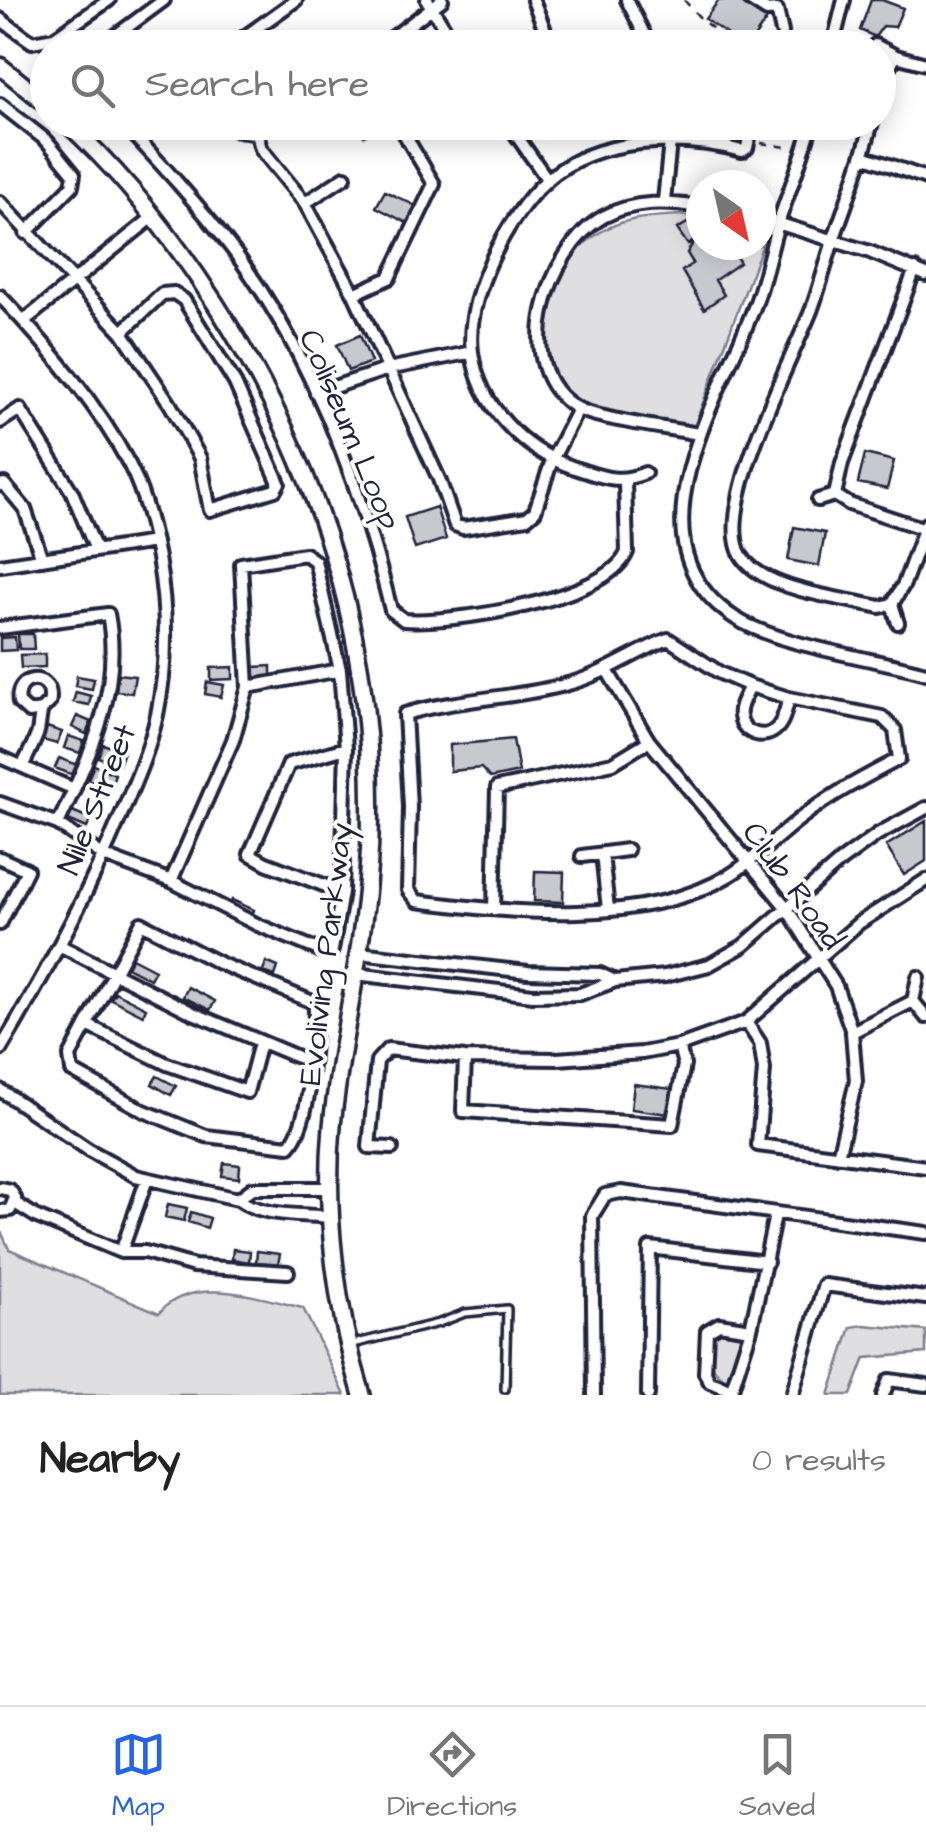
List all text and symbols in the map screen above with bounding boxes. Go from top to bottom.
search box [30,30,896,140]
icon: search [65,58,120,113]
text: Search here [145,59,369,111]
north arrow [686,170,776,260]
street label: Coliseum Loop [287,322,412,537]
street label: Nile Street [47,717,148,882]
street label: Club Road [731,813,855,959]
street label: Evoliving Parkway [288,820,365,1088]
text: Nearby [40,1431,180,1489]
text: 0 results [752,1438,886,1483]
tab: Map [111,1727,166,1826]
tab: Directions [387,1727,517,1826]
tab: Saved [739,1727,815,1826]

